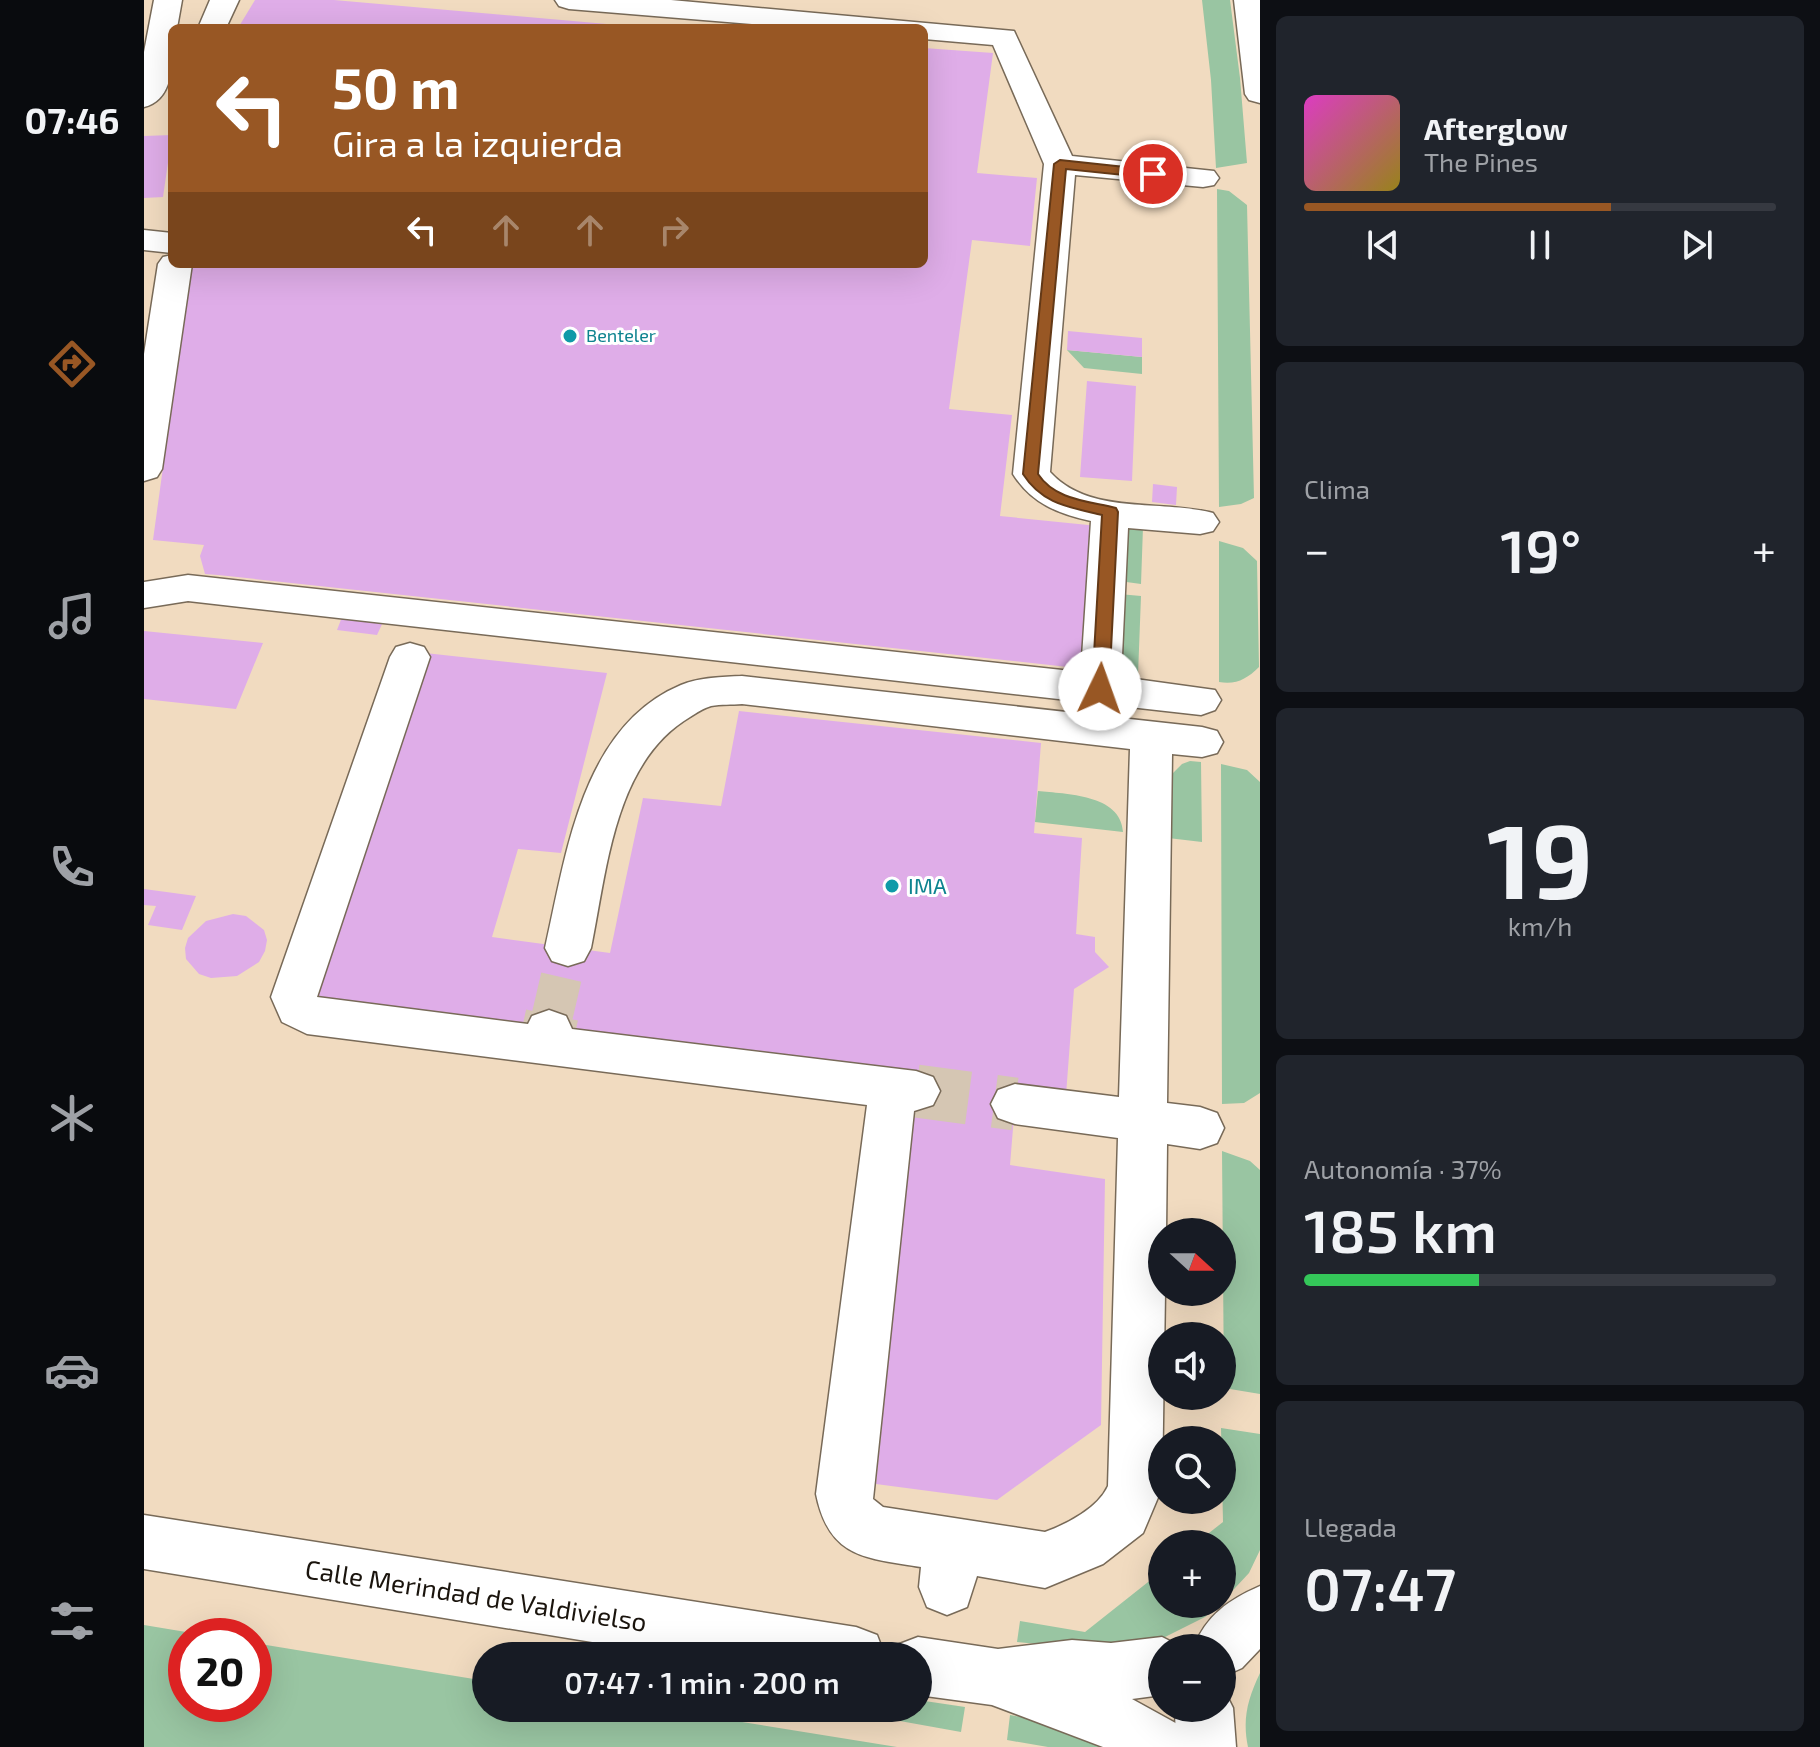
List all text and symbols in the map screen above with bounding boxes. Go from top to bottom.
text: 50 m [332,53,460,120]
icon: left [200,56,304,160]
text: 07:46 [24,98,120,141]
text: Afterglow [1424,110,1568,146]
text: Gira a la izquierda [332,121,623,164]
pin [1119,140,1187,208]
text: The Pines [1424,146,1538,177]
icon: arrive [1131,152,1175,196]
icon: left [400,208,444,252]
icon: ahead [484,208,528,252]
icon: ahead [568,208,612,252]
icon: right [652,208,696,252]
icon: previous [1361,223,1405,267]
icon: pause [1518,223,1562,267]
icon: next [1675,223,1719,267]
place label: Benteler [586,324,656,346]
marker: Benteler [561,327,579,345]
icon: directions [44,336,100,392]
text: Clima [1304,473,1370,504]
text: 19° [1500,513,1581,585]
text: − [1304,522,1330,575]
text: + [1752,522,1776,575]
icon: music [44,588,100,644]
position arrow [1058,647,1142,731]
text: 19 [1487,795,1593,920]
icon: phone [44,839,100,895]
place label: IMA [908,872,947,898]
marker: IMA [883,877,901,895]
text: km/h [1508,910,1572,941]
icon: climate [44,1090,100,1146]
text: Autonomía · 37% [1304,1153,1502,1184]
text: 185 km [1304,1193,1497,1265]
north arrow [1148,1218,1236,1306]
map controls [1148,1218,1236,1722]
button: sound [1148,1322,1236,1410]
icon: car [44,1342,100,1398]
button: search [1148,1426,1236,1514]
text: Llegada [1304,1511,1397,1542]
button: + [1148,1530,1236,1618]
text: 07:47 [1304,1551,1456,1623]
street label: Calle Merindad de Valdivielso [303,1552,649,1637]
icon: filters [44,1593,100,1649]
speed limit sign: 20 [168,1618,272,1722]
button: − [1148,1634,1236,1722]
text: 07:47 · 1 min · 200 m [564,1664,840,1700]

